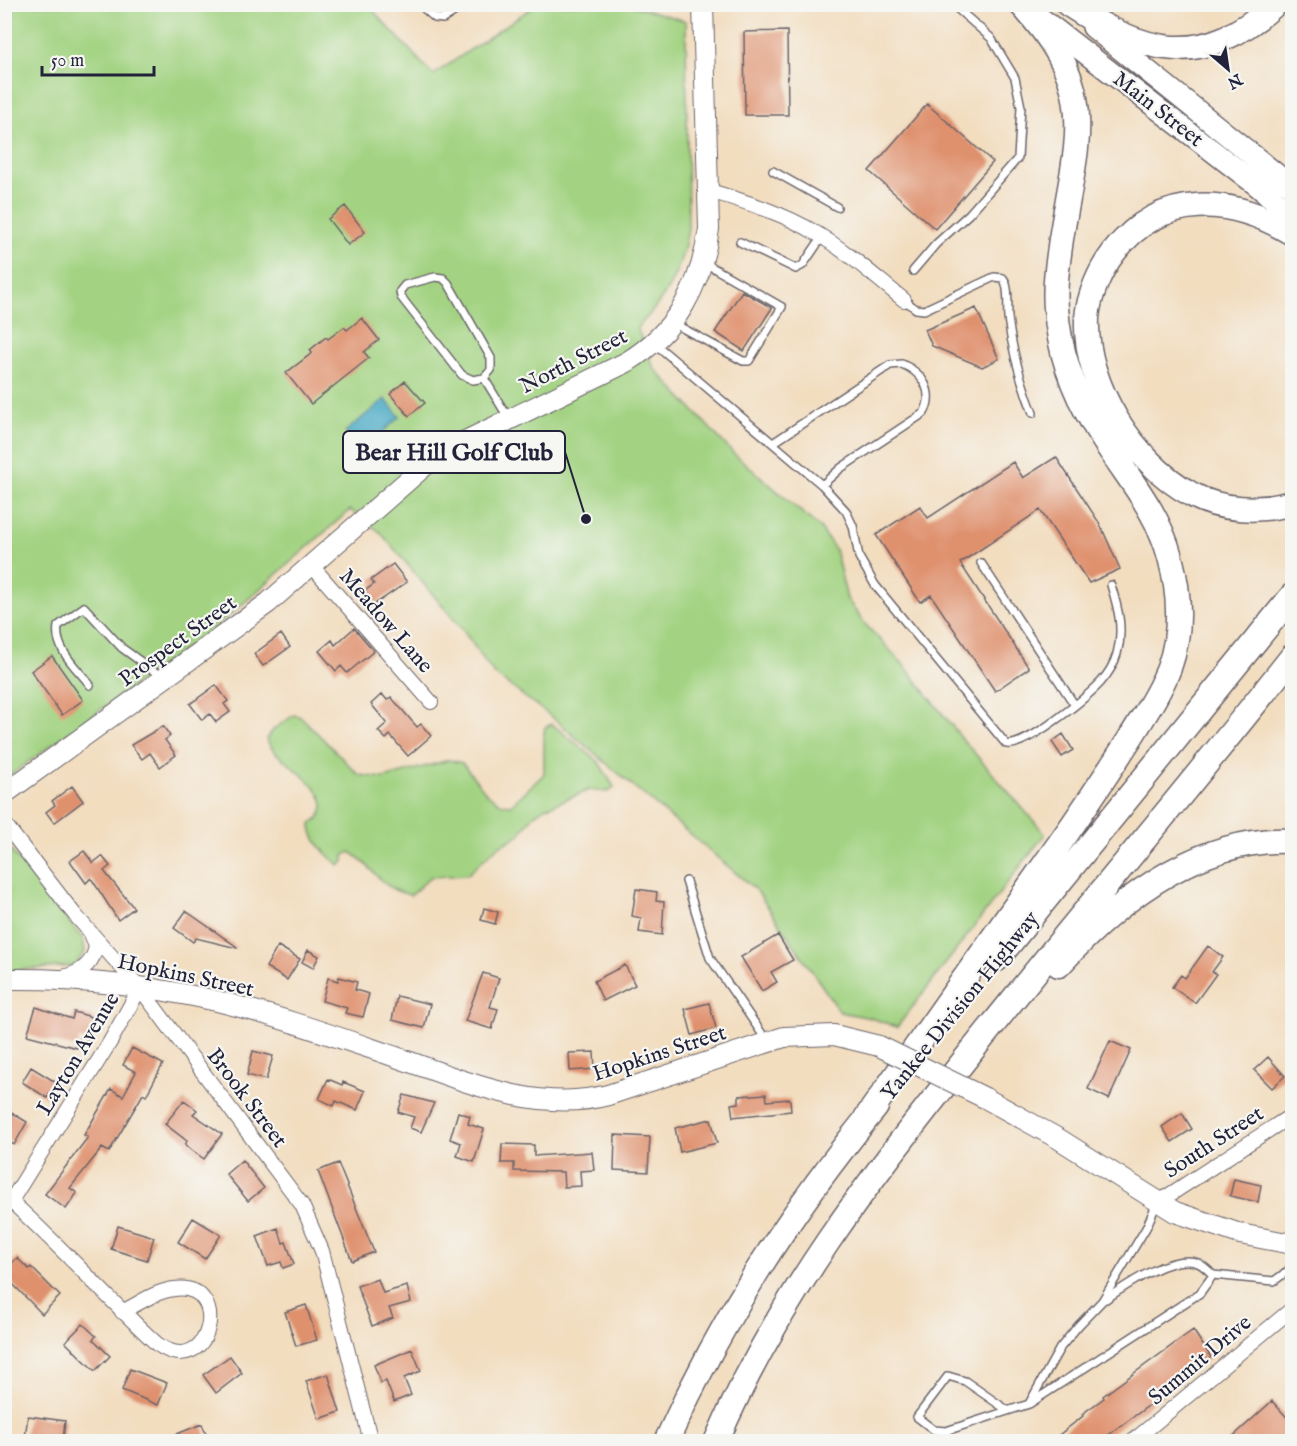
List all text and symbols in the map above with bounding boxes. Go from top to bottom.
scale bar [42,39,154,77]
north arrow [1198,39,1258,99]
text: 50 m [51,50,84,73]
street label: Main Street [1107,66,1209,154]
text: N [1223,68,1246,93]
street label: North Street [515,323,633,401]
callout: Bear Hill Golf Club [343,431,565,473]
text: Bear Hill Golf Club [355,438,553,469]
street label: Meadow Lane [332,563,439,679]
street label: Prospect Street [114,589,243,694]
street label: Yankee Division Highway [876,906,1046,1107]
street label: Hopkins Street [115,948,257,1004]
street label: Layton Avenue [31,987,126,1121]
street label: Hopkins Street [589,1019,730,1089]
street label: Brook Street [200,1043,293,1154]
street label: South Street [1159,1100,1270,1185]
street label: Summit Drive [1143,1309,1258,1412]

